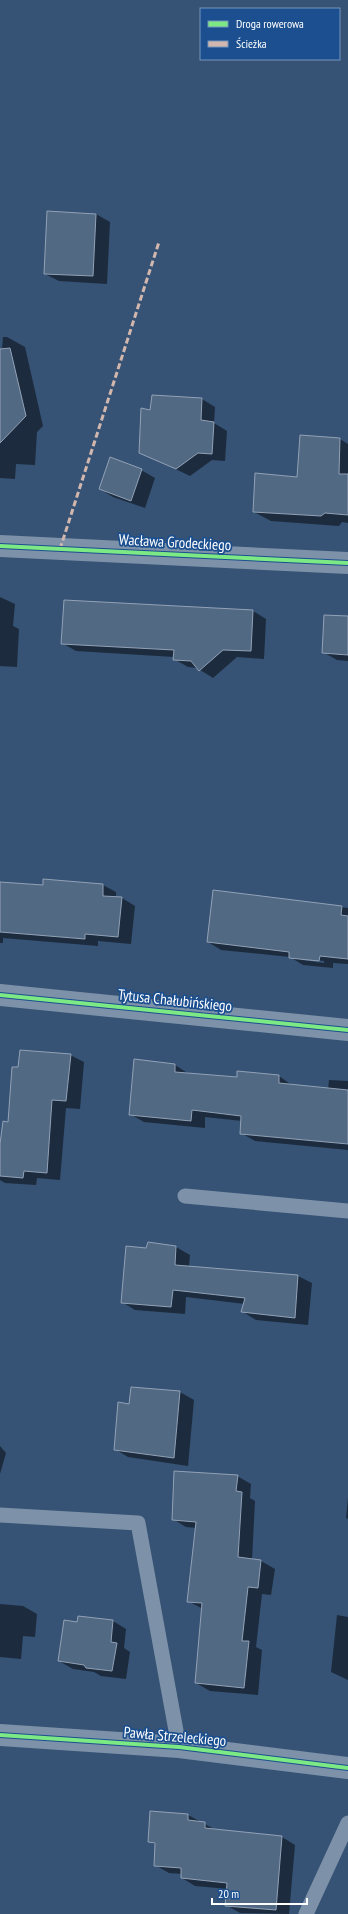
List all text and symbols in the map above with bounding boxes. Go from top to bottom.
legend [200,8,340,60]
text: Droga rowerowa [236,16,304,31]
text: Ścieżka [236,36,267,51]
street label: Wacława Grodeckiego [118,530,232,554]
street label: Tytusa Chałubińskiego [117,985,233,1015]
street label: Pawła Strzeleckiego [123,1722,227,1750]
scale bar [212,1880,307,1906]
text: 20 m [218,1886,239,1901]

